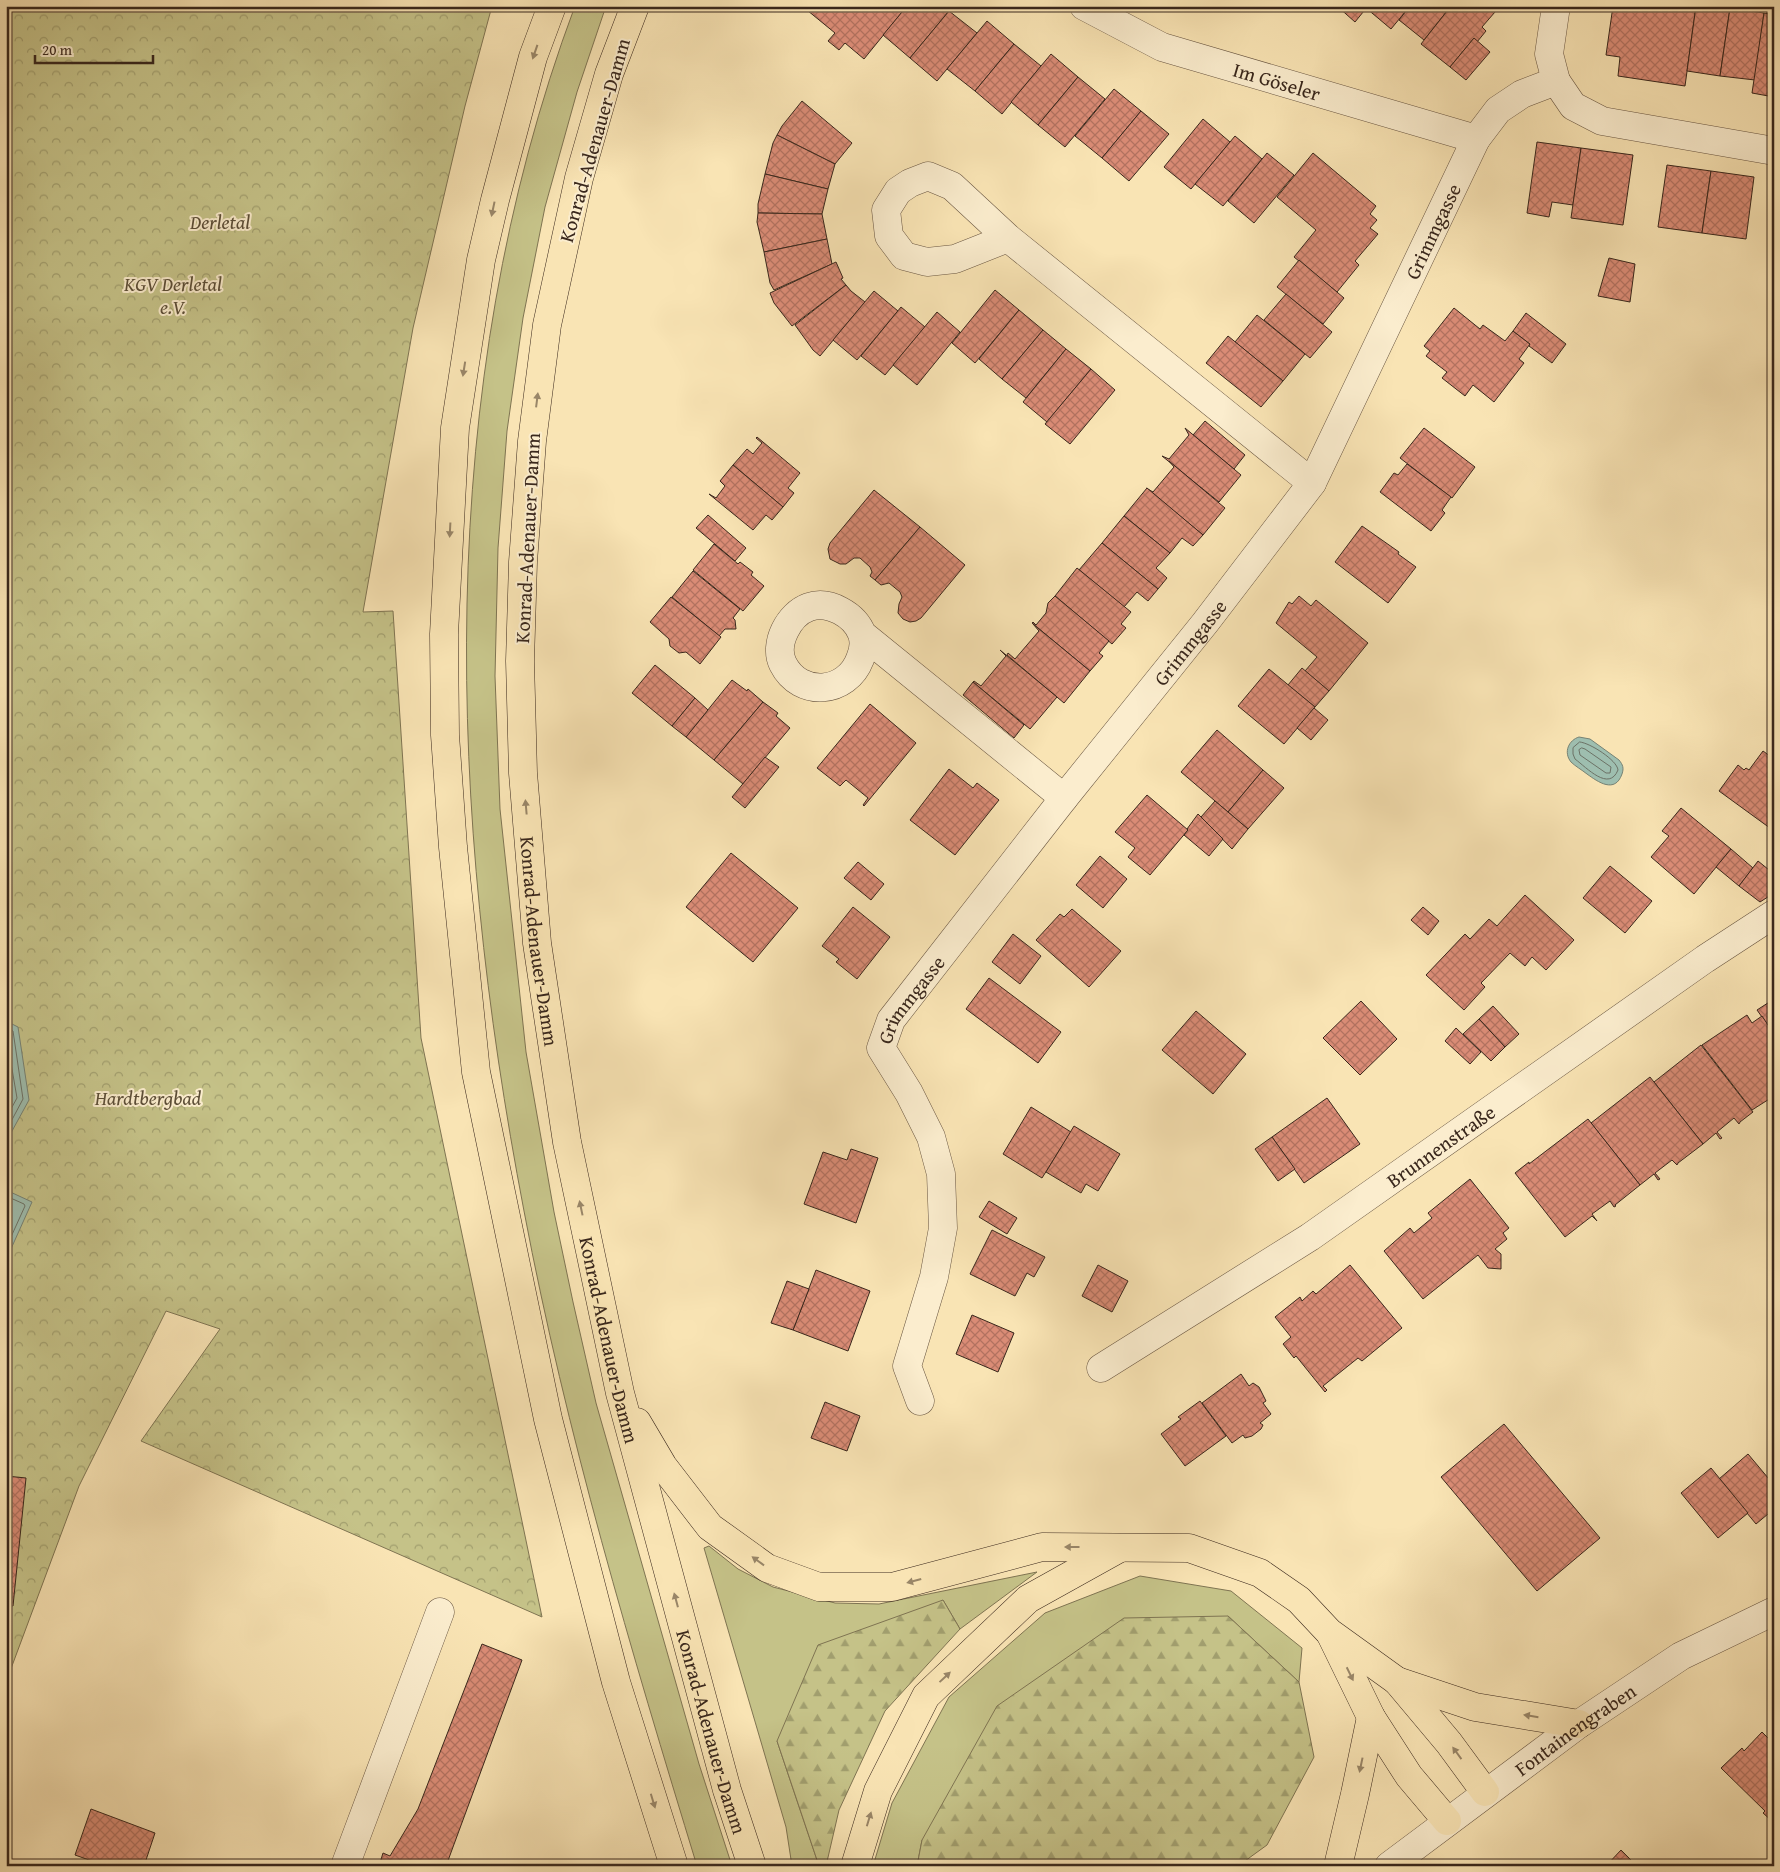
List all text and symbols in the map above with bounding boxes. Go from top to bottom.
scale bar [35,32,152,64]
street label: Konrad-Adenauer-Damm [551,34,637,245]
text: 20 m [42,39,73,60]
one-way arrow [531,45,539,60]
street label: Im Göseler [1230,54,1324,107]
street label: Grimmgasse [1397,178,1467,284]
one-way arrow [489,201,497,216]
park label: Derletal [189,207,250,236]
park label: KGV Derletal e.V. [123,269,222,321]
one-way arrow [460,361,468,377]
one-way arrow [533,392,541,408]
street label: Konrad-Adenauer-Damm [507,431,547,644]
one-way arrow [445,523,453,539]
street label: Grimmgasse [1146,593,1233,691]
one-way arrow [522,799,530,815]
street label: Konrad-Adenauer-Damm [514,835,567,1049]
street label: Grimmgasse [869,949,951,1047]
park label: Hardtbergbad [94,1083,202,1112]
street label: Brunnenstraße [1380,1097,1501,1194]
one-way arrow [577,1200,585,1215]
street label: Konrad-Adenauer-Damm [573,1234,648,1447]
one-way arrow [1064,1543,1080,1551]
one-way arrow [752,1556,765,1567]
one-way arrow [906,1578,921,1586]
one-way arrow [671,1593,679,1608]
street label: Konrad-Adenauer-Damm [670,1626,755,1838]
one-way arrow [1346,1667,1354,1682]
one-way arrow [939,1672,951,1684]
street label: Fontainengraben [1508,1676,1641,1782]
one-way arrow [1522,1712,1538,1720]
one-way arrow [1452,1746,1462,1760]
one-way arrow [1357,1757,1365,1772]
one-way arrow [650,1794,658,1809]
one-way arrow [866,1811,874,1826]

